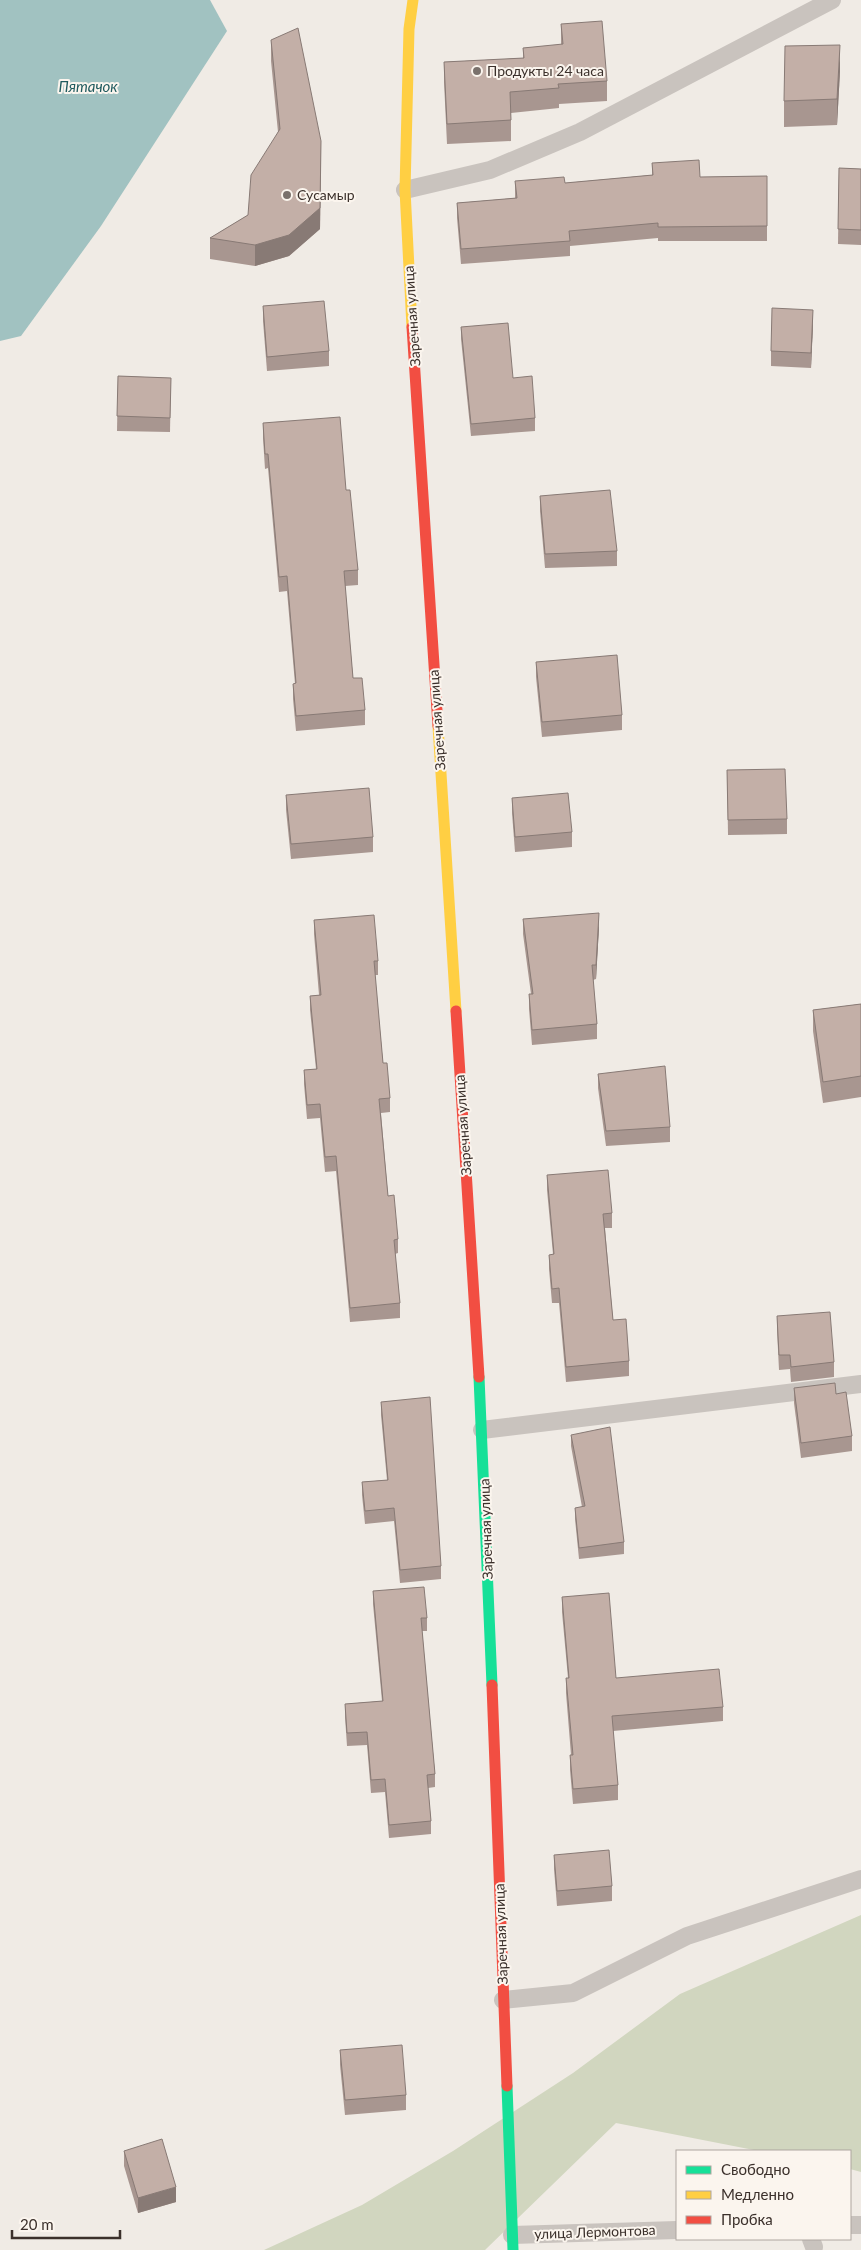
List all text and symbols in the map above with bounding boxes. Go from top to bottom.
place label: Продукты 24 часа [487,62,604,79]
marker: Продукты 24 часа [471,65,483,77]
water label: Пятачок [58,77,118,95]
place label: Сусамыр [297,186,355,203]
marker: Сусамыр [281,189,293,201]
street label: Заречная улица [399,265,424,367]
street label: Заречная улица [424,669,449,771]
street label: Заречная улица [450,1074,475,1176]
street label: Заречная улица [475,1478,496,1580]
street label: Заречная улица [490,1883,511,1985]
legend [676,2150,851,2240]
text: Свободно [721,2160,790,2178]
text: Медленно [721,2185,794,2203]
scale bar [12,2208,120,2240]
text: Пробка [721,2210,773,2228]
text: 20 m [20,2215,54,2233]
street label: улица Лермонтова [534,2221,656,2242]

